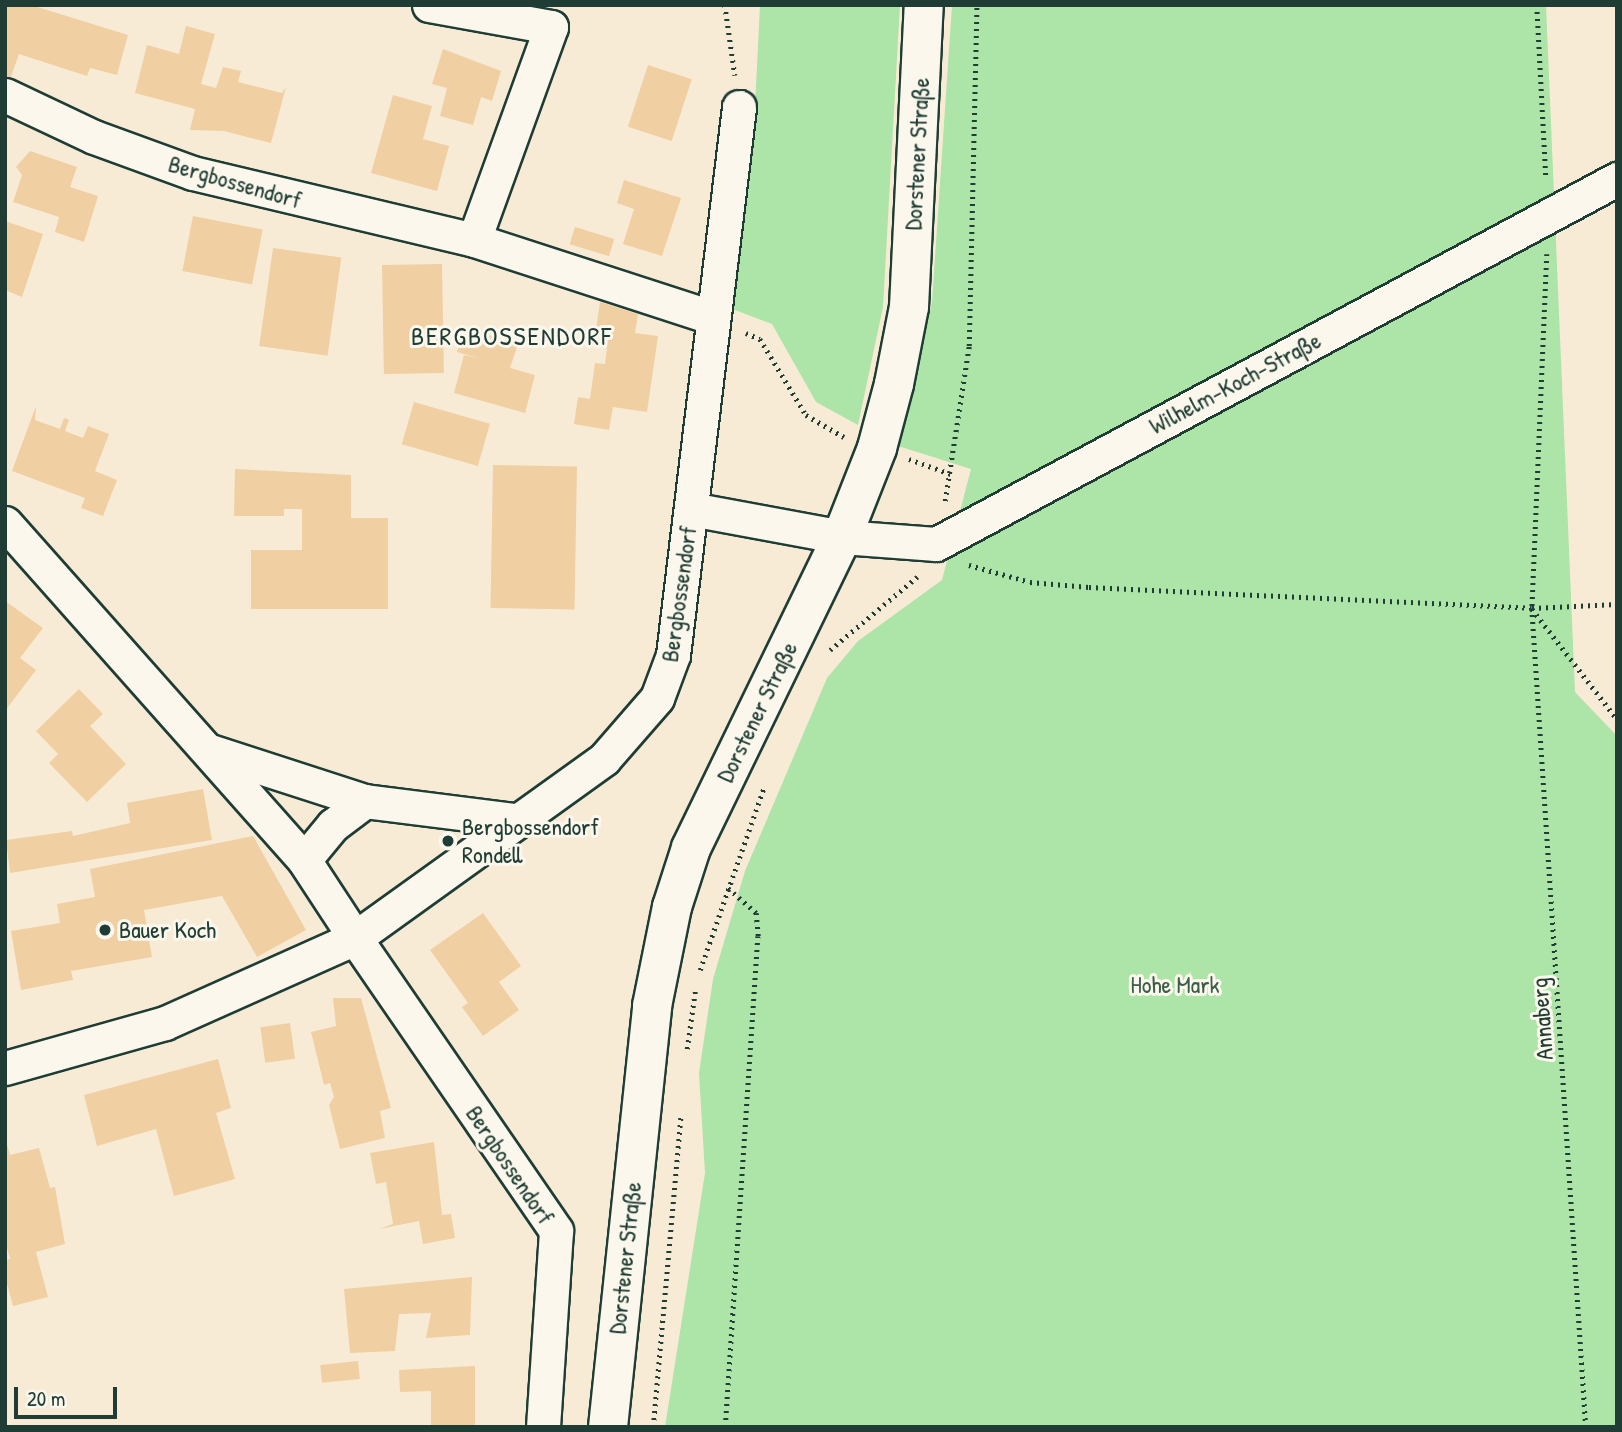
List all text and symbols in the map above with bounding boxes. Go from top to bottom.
street label: Dorstener Straße [899,77,935,231]
street label: Bergbossendorf [165,149,305,215]
district label: BERGBOSSENDORF [413,320,611,352]
street label: Wilhelm-Koch-Straße [1144,326,1326,440]
street label: Bergbossendorf [655,524,703,664]
street label: Dorstener Straße [711,637,803,787]
place label: Bergbossendorf Rondell [462,813,599,869]
marker: Bergbossendorf Rondell [440,833,456,849]
place label: Bauer Koch [119,916,216,944]
marker: Bauer Koch [97,922,113,938]
park label: Hohe Mark [1131,971,1219,999]
street label: Annaberg [1525,977,1559,1061]
street label: Bergbossendorf [460,1100,560,1230]
street label: Dorstener Straße [603,1181,647,1335]
scale bar [18,1372,121,1416]
text: 20 m [27,1384,65,1413]

